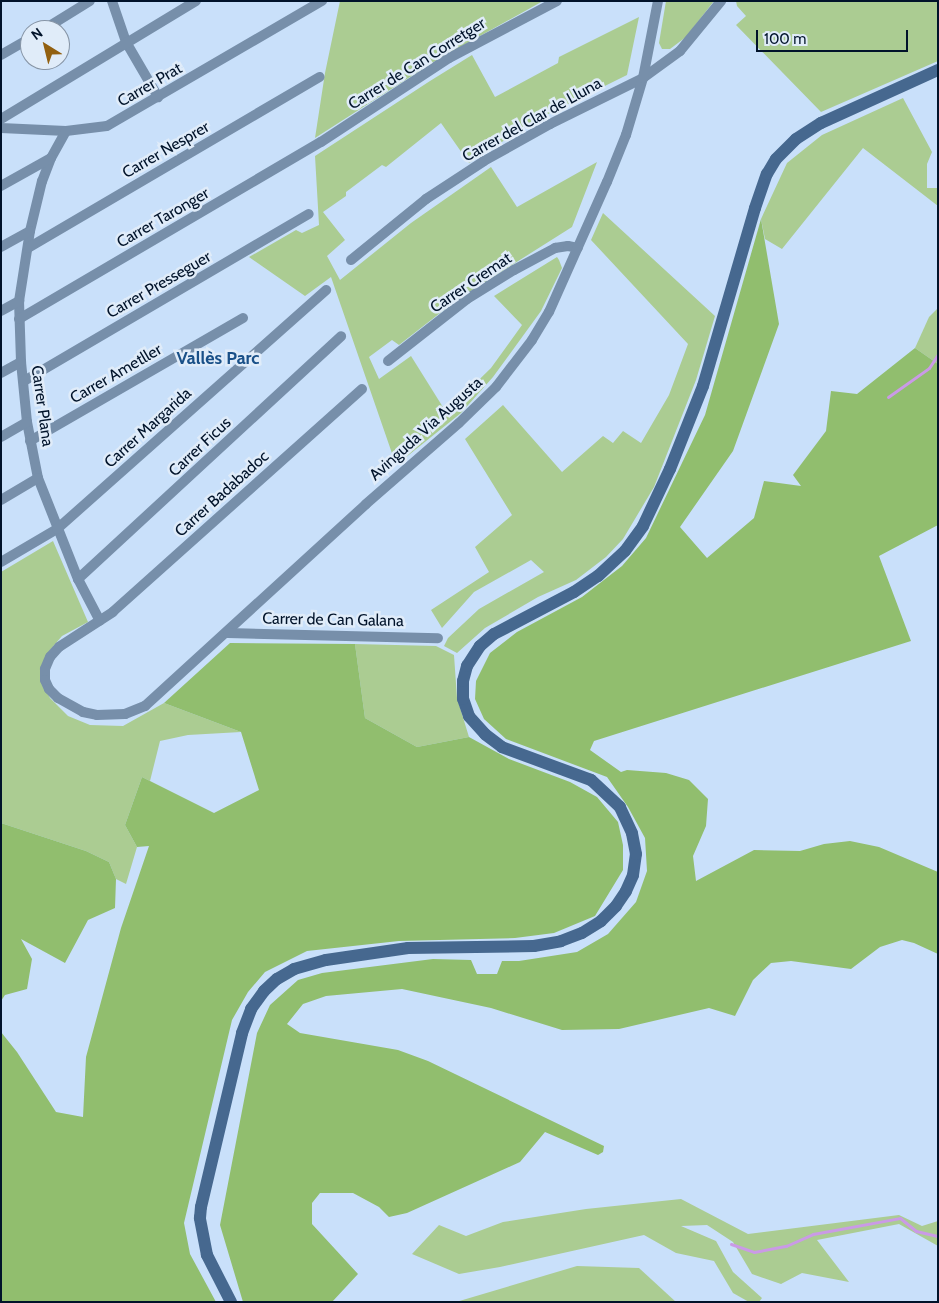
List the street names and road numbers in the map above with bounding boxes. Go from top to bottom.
street label: Carrer de Can Corretger [345,14,489,114]
street label: Carrer Prat [114,59,186,111]
street label: Carrer del Clar de Lluna [459,74,605,166]
street label: Carrer Nesprer [119,117,213,183]
street label: Carrer Taronger [113,184,213,252]
street label: Carrer Presseguer [103,247,215,323]
street label: Carrer Cremat [427,249,515,317]
street label: Carrer Ametller [67,340,165,408]
street label: Carrer Plana [27,364,57,448]
street label: Avinguda Via Augusta [366,373,486,485]
street label: Carrer Margarida [101,384,195,472]
street label: Carrer Ficus [165,413,235,481]
street label: Carrer Badabadoc [171,447,273,541]
street label: Carrer de Can Galana [262,609,404,631]

